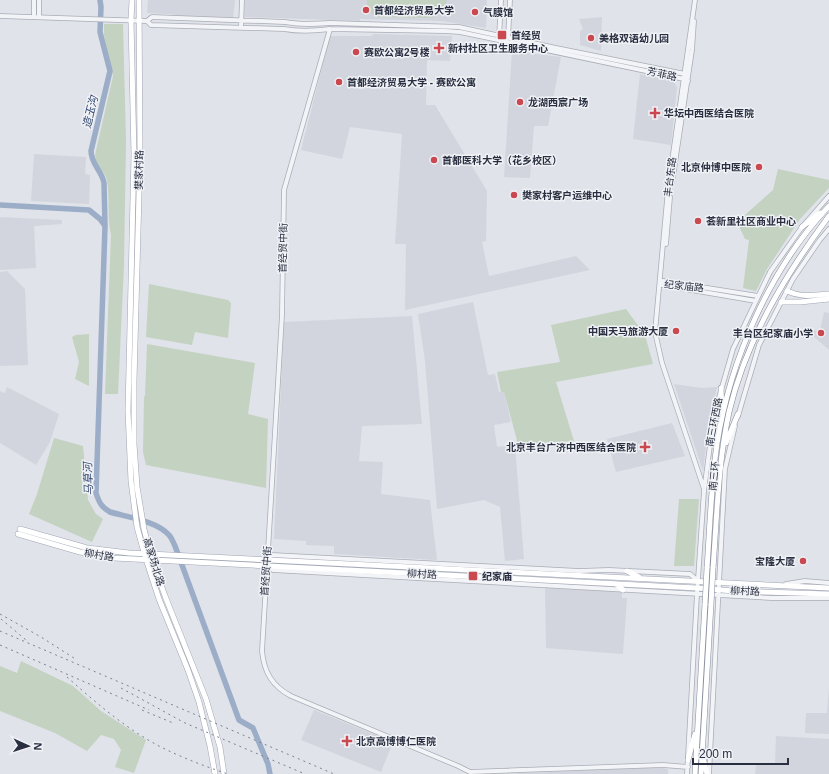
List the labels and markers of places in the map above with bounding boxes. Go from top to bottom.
marker: 首都经济贸易大学 [361,5,371,15]
place label: 首都经济贸易大学 [374,5,454,16]
marker: 气膜馆 [470,7,480,17]
place label: 气膜馆 [483,7,513,18]
marker: 首经贸 [496,29,508,41]
place label: 首经贸 [511,30,541,41]
place label: 美格双语幼儿园 [599,32,669,44]
marker: 美格双语幼儿园 [586,33,596,43]
marker: 新村社区卫生服务中心 [433,42,445,54]
place label: 新村社区卫生服务中心 [448,42,548,54]
marker: 赛欧公寓2号楼 [351,47,361,57]
place label: 赛欧公寓2号楼 [364,47,430,58]
marker: 首都经济贸易大学 - 赛欧公寓 [334,77,344,87]
place label: 首都经济贸易大学 - 赛欧公寓 [347,77,476,88]
place label: 龙湖西宸广场 [528,96,588,108]
marker: 龙湖西宸广场 [515,97,525,107]
marker: 华坛中西医结合医院 [649,107,661,119]
place label: 华坛中西医结合医院 [664,107,754,119]
place label: 首都医科大学（花乡校区） [442,154,562,166]
marker: 首都医科大学（花乡校区） [429,155,439,165]
place label: 北京仲博中医院 [681,161,751,173]
marker: 北京仲博中医院 [754,162,764,172]
place label: 樊家村客户运维中心 [522,189,612,201]
marker: 樊家村客户运维中心 [509,190,519,200]
place label: 荟新里社区商业中心 [706,215,796,227]
marker: 荟新里社区商业中心 [693,216,703,226]
place label: 中国天马旅游大厦 [588,326,668,337]
marker: 中国天马旅游大厦 [671,326,681,336]
place label: 丰台区纪家庙小学 [733,328,813,339]
marker: 丰台区纪家庙小学 [816,328,826,338]
marker: 北京丰台广济中西医结合医院 [639,441,651,453]
place label: 北京丰台广济中西医结合医院 [506,442,636,453]
place label: 宝隆大厦 [755,556,795,567]
marker: 宝隆大厦 [798,556,808,566]
marker: 纪家庙 [467,570,479,582]
place label: 纪家庙 [482,571,512,582]
marker: 北京高博博仁医院 [341,735,353,747]
place label: 北京高博博仁医院 [356,735,436,747]

